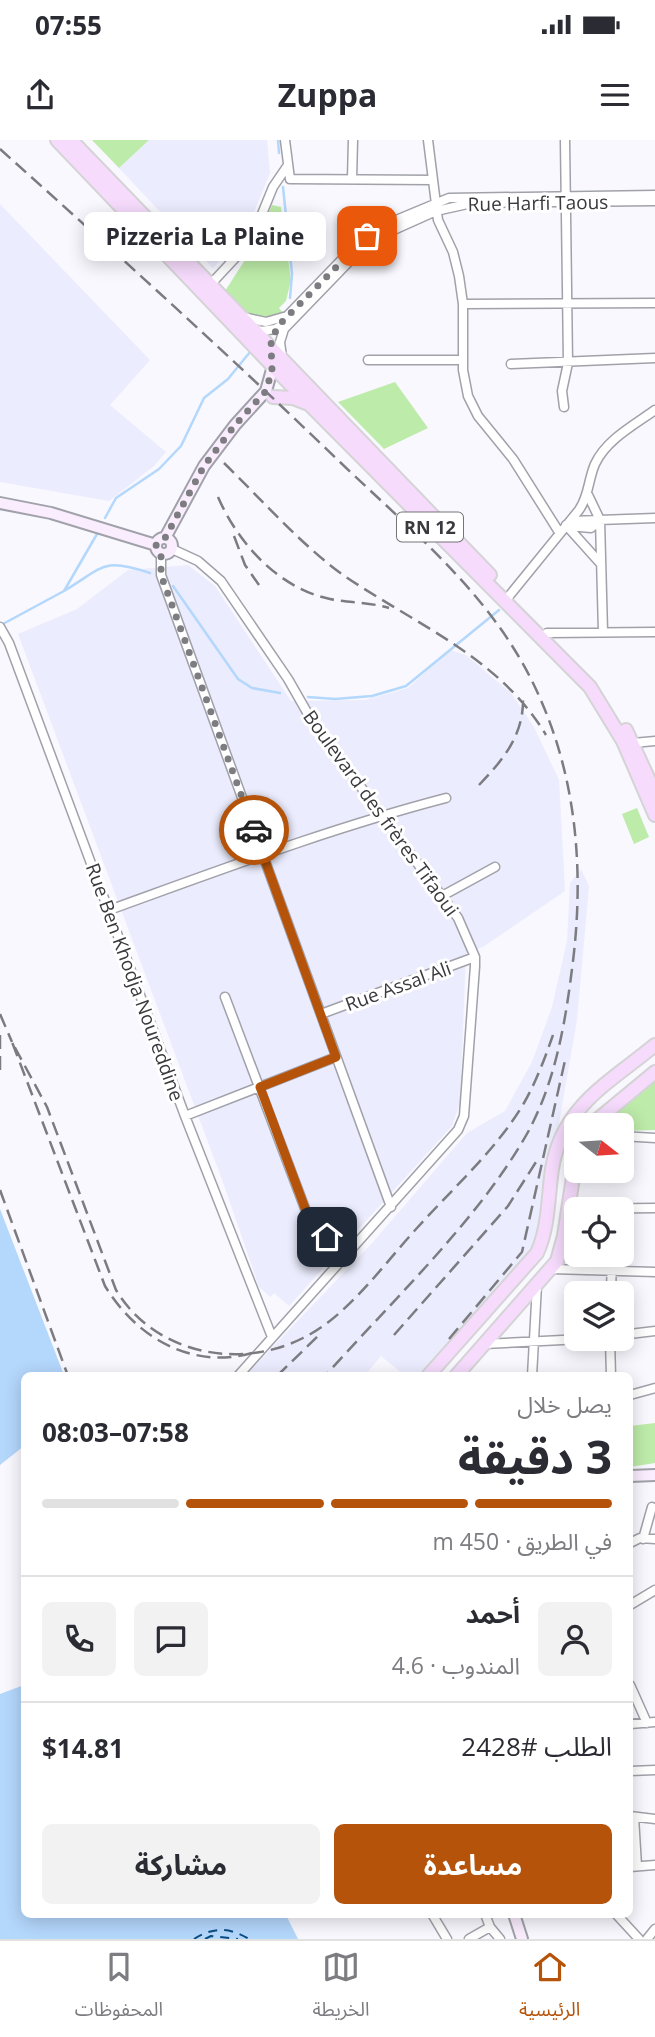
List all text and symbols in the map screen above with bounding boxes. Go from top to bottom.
text: 07:55 [35,7,102,43]
text: Zuppa [278,73,377,116]
icon: share [21,76,59,114]
icon: menu [596,76,634,114]
street label: Rue Harfi Taous [467,189,609,217]
pin [337,206,397,266]
callout: Pizzeria La Plaine [84,212,325,260]
icon: bag [348,217,386,255]
text: Pizzeria La Plaine [106,220,304,252]
road number: RN 12 [397,512,463,542]
street label: Boulevard des frères Tifaoui [297,705,465,921]
courier [219,795,289,865]
icon: car [235,811,273,849]
street label: Rue Ben Khodja Noureddine [80,859,190,1105]
street label: Rue Assal Ali [341,955,455,1017]
north arrow [564,1113,634,1183]
map controls [564,1113,634,1351]
button: locate [564,1197,634,1267]
pin [297,1207,357,1267]
icon: home [308,1218,346,1256]
button: layers [564,1281,634,1351]
text: يصل خلال [517,1388,612,1420]
text: 07:58–08:03 [42,1414,189,1450]
text: 3 دقيقة [458,1425,612,1487]
text: في الطريق · 450 m [432,1525,612,1557]
text: أحمد [466,1595,520,1631]
button: phone [42,1602,116,1676]
button: chat [134,1602,208,1676]
button: person [538,1602,612,1676]
text: المندوب · 4.6 [392,1649,520,1681]
text: الطلب #2428 [461,1728,612,1764]
text: $14.81 [42,1730,124,1766]
button: مشاركة [42,1824,320,1904]
button: مساعدة [334,1824,612,1904]
tab: المحفوظات [75,1948,163,2030]
tab: الخريطة [313,1948,370,2030]
tab: الرئيسية [519,1948,580,2030]

